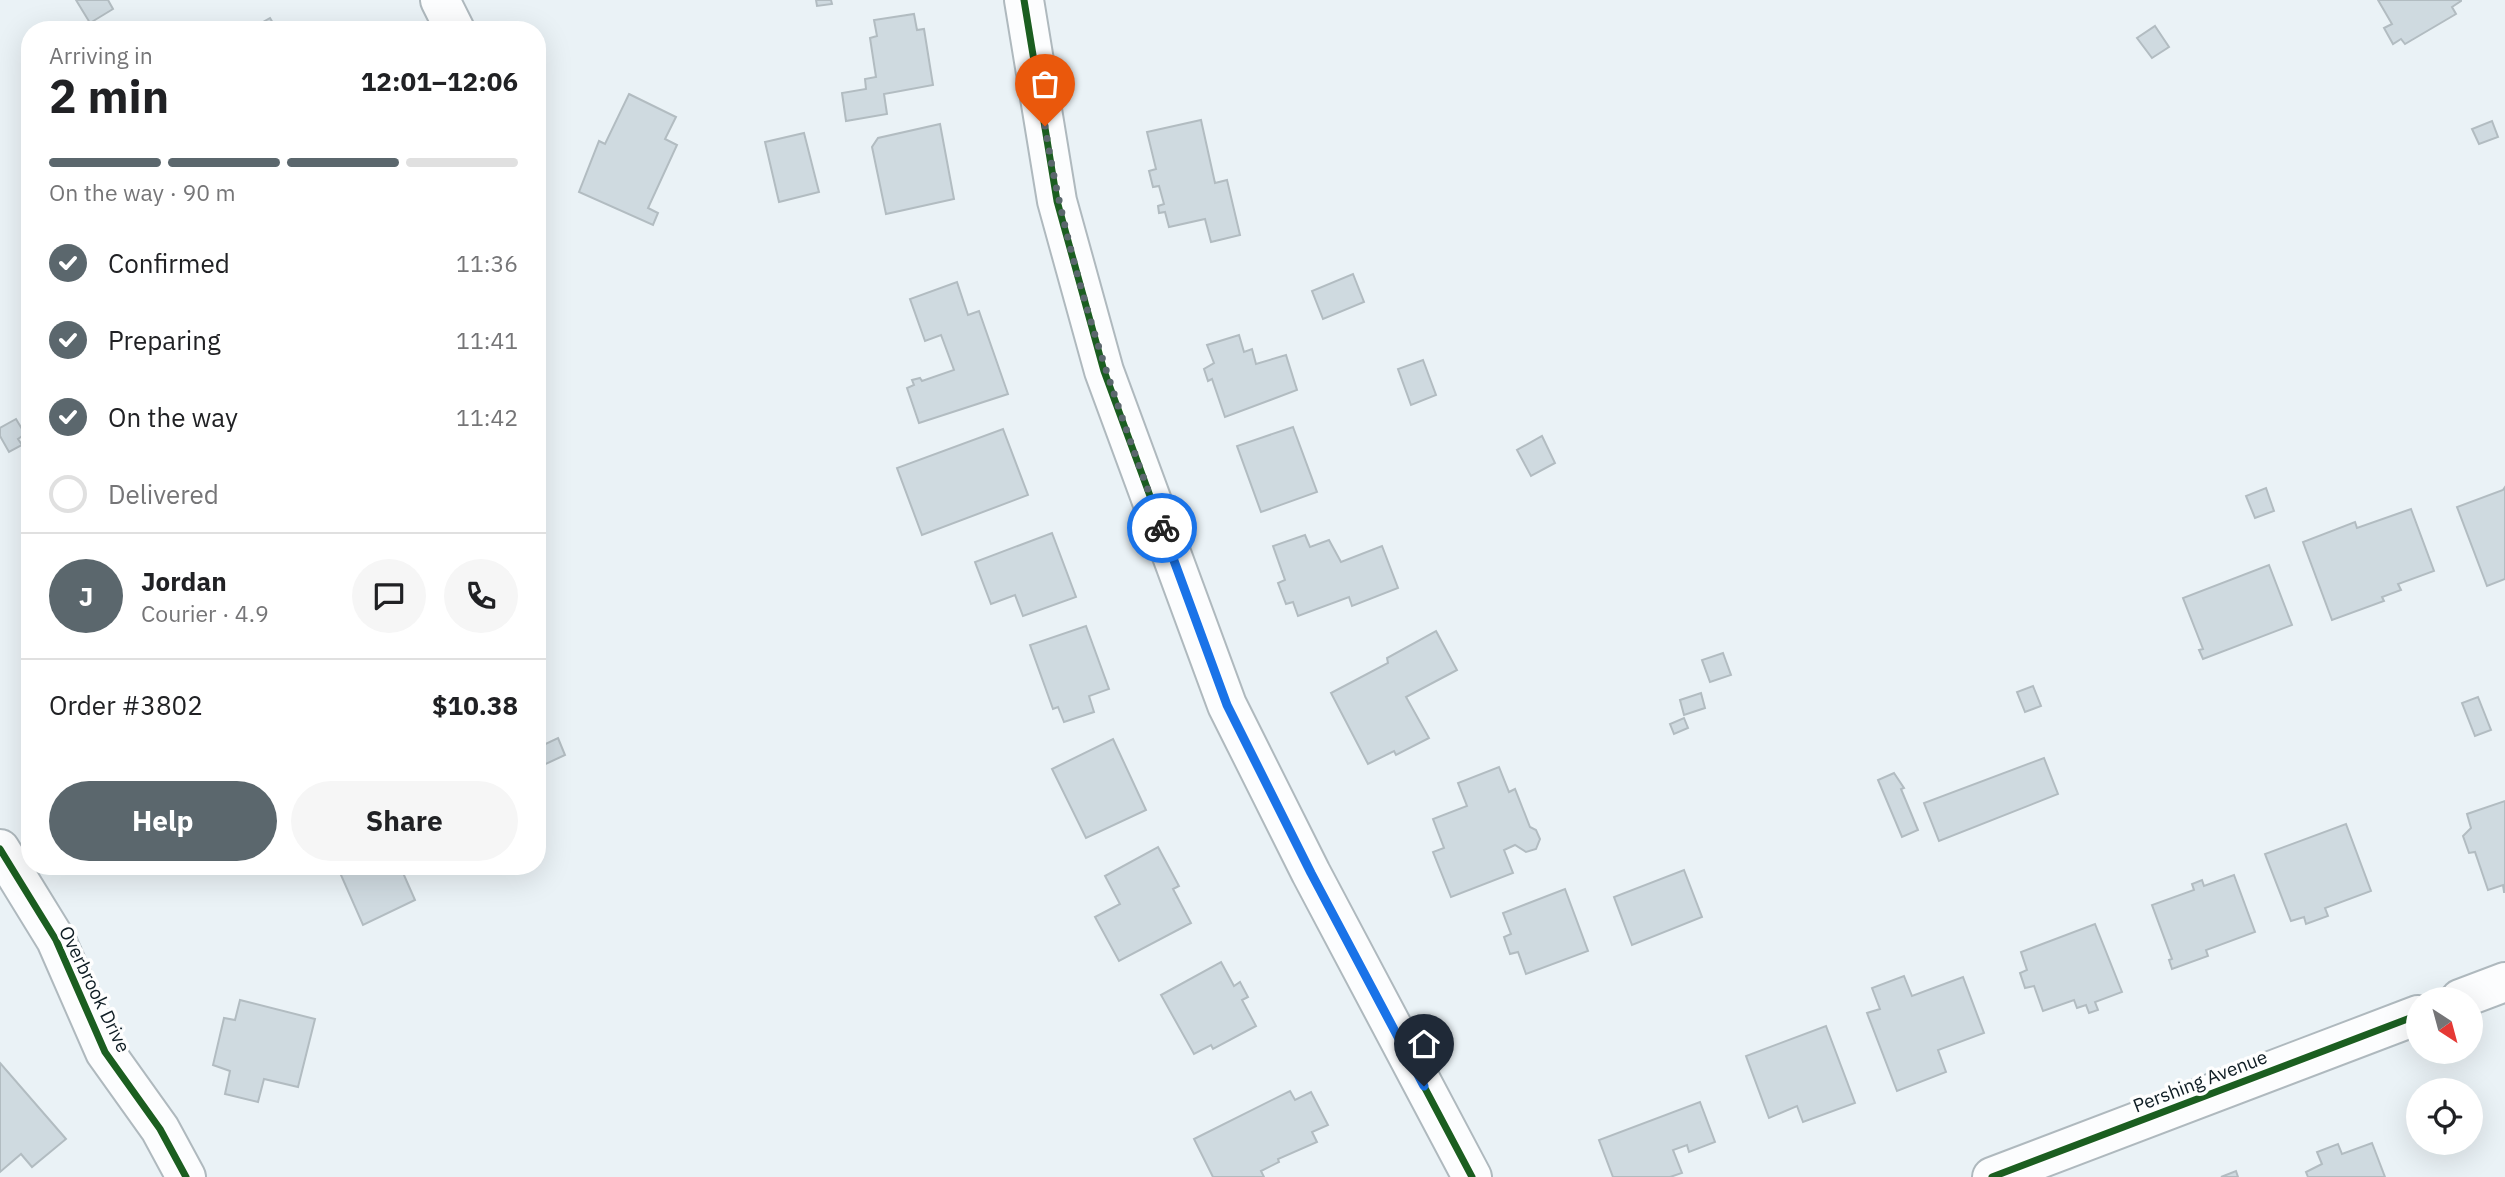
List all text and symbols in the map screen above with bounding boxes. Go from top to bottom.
text: Arriving in [49,40,153,70]
pin [1015,54,1075,126]
text: 12:01–12:06 [361,64,518,98]
icon: bag [1026,65,1064,103]
text: 2 min [49,66,169,126]
text: On the way · 90 m [49,177,236,207]
icon: check [49,244,87,282]
text: Confirmed [108,246,230,280]
text: 11:36 [456,248,518,278]
icon: check [49,321,87,359]
text: Preparing [108,323,221,357]
text: 11:41 [456,325,518,355]
icon: check [49,398,87,436]
text: On the way [108,400,238,434]
text: 11:42 [456,402,518,432]
text: Delivered [108,477,219,511]
courier [1127,493,1197,563]
icon: bike [1143,509,1181,547]
button: chat [352,559,426,633]
button: phone [444,559,518,633]
text: Jordan [141,564,227,598]
text: J [79,579,93,613]
text: Courier · 4.9 [141,598,269,628]
text: Order #3802 [49,688,203,722]
text: $10.38 [432,688,518,722]
button: Help [49,781,277,861]
button: Share [291,781,518,861]
street label: Overbrook Drive [54,922,136,1056]
north arrow [2406,987,2483,1064]
map controls [2406,987,2483,1155]
pin [1394,1014,1454,1086]
icon: home [1405,1025,1443,1063]
street label: Pershing Avenue [2129,1044,2271,1118]
button: locate [2406,1078,2483,1155]

